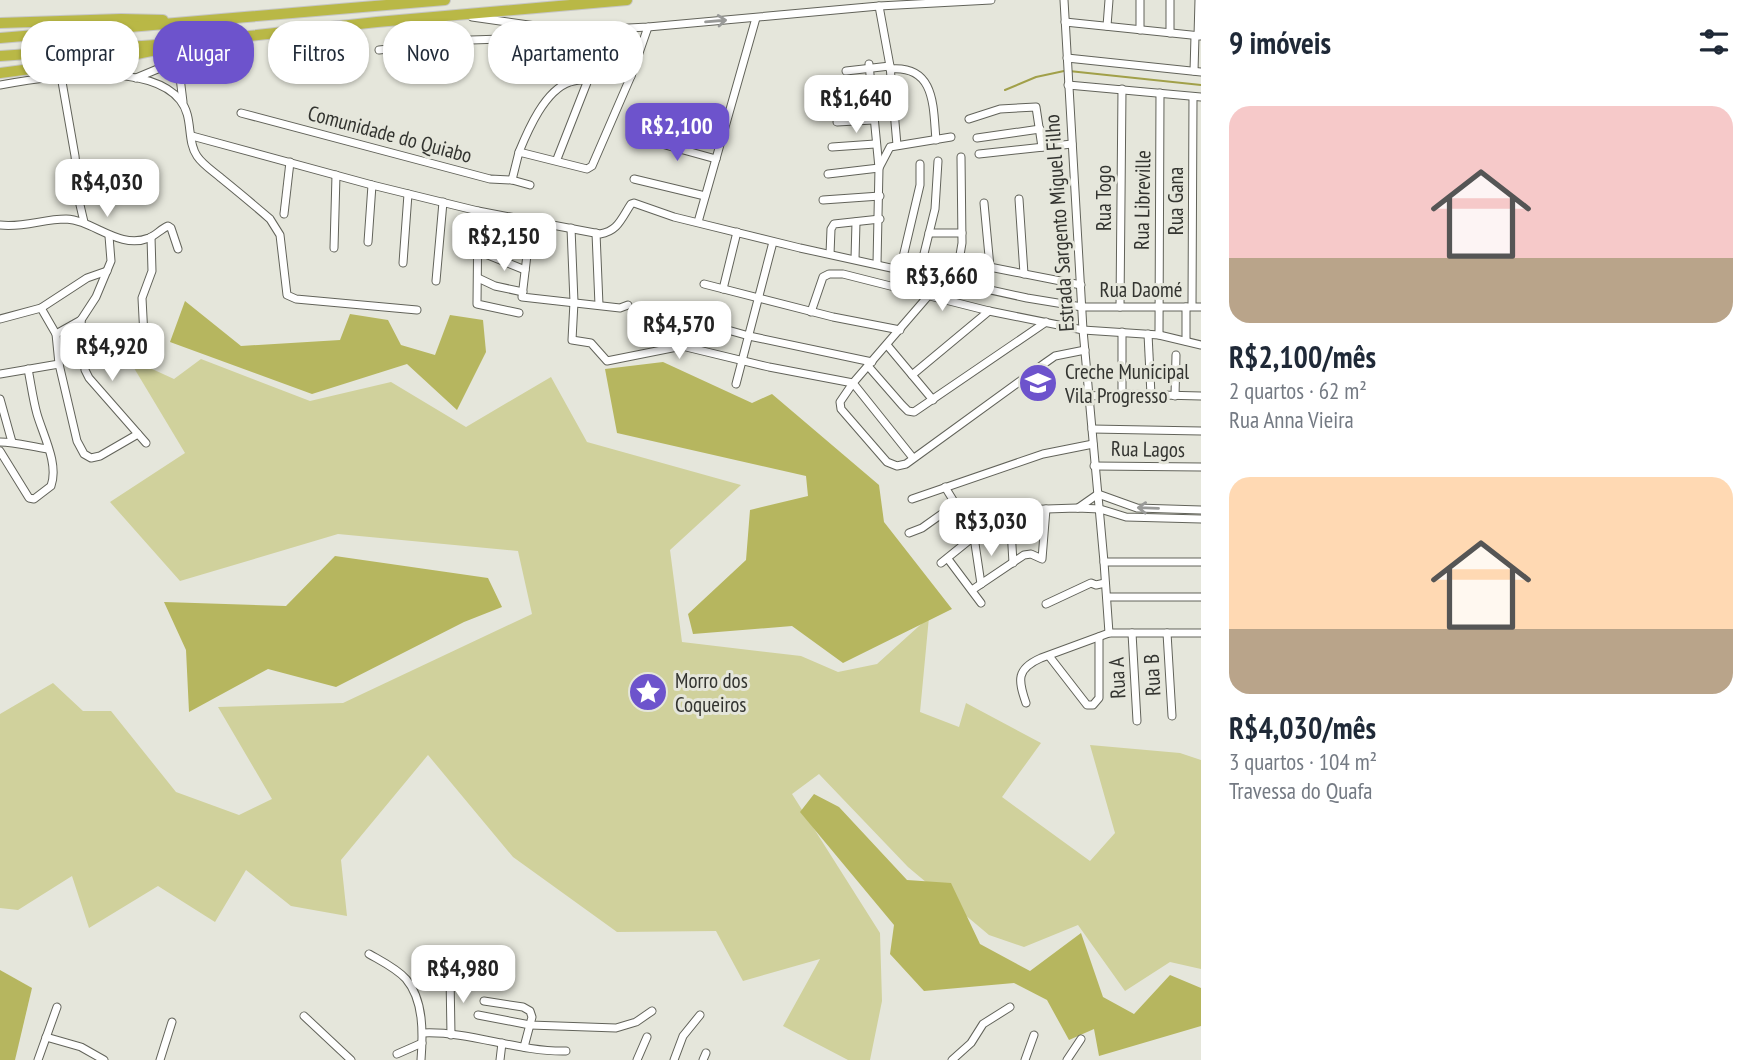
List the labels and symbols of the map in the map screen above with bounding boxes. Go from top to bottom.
one-way arrow [704,14,726,27]
pin: R$1,640 [791,76,921,135]
street label: Comunidade do Quiabo [305,99,475,169]
pin: R$2,100 [612,104,742,163]
street label: Estrada Sargento Miguel Filho [1038,113,1080,333]
street label: Rua Libreville [1128,150,1156,250]
pin: R$4,030 [42,160,172,219]
street label: Rua Togo [1090,165,1117,231]
street label: Rua Gana [1162,167,1189,235]
pin: R$2,150 [439,214,569,273]
pin: R$3,660 [877,254,1007,313]
street label: Rua Daomé [1100,276,1182,303]
pin: R$4,570 [614,302,744,361]
pin: R$4,920 [47,324,177,383]
place label: Creche Municipal Vila Progresso [1064,358,1189,409]
school or university icon: Creche Municipal Vila Progresso [1017,362,1059,404]
street label: Rua Lagos [1111,435,1185,463]
pin: R$3,030 [926,498,1056,558]
one-way arrow [1137,502,1160,515]
street label: Rua B [1137,653,1167,697]
street label: Rua A [1102,657,1132,699]
place label: Morro dos Coqueiros [675,667,748,718]
place icon: Morro dos Coqueiros [627,671,669,713]
pin: R$4,980 [398,946,528,1005]

